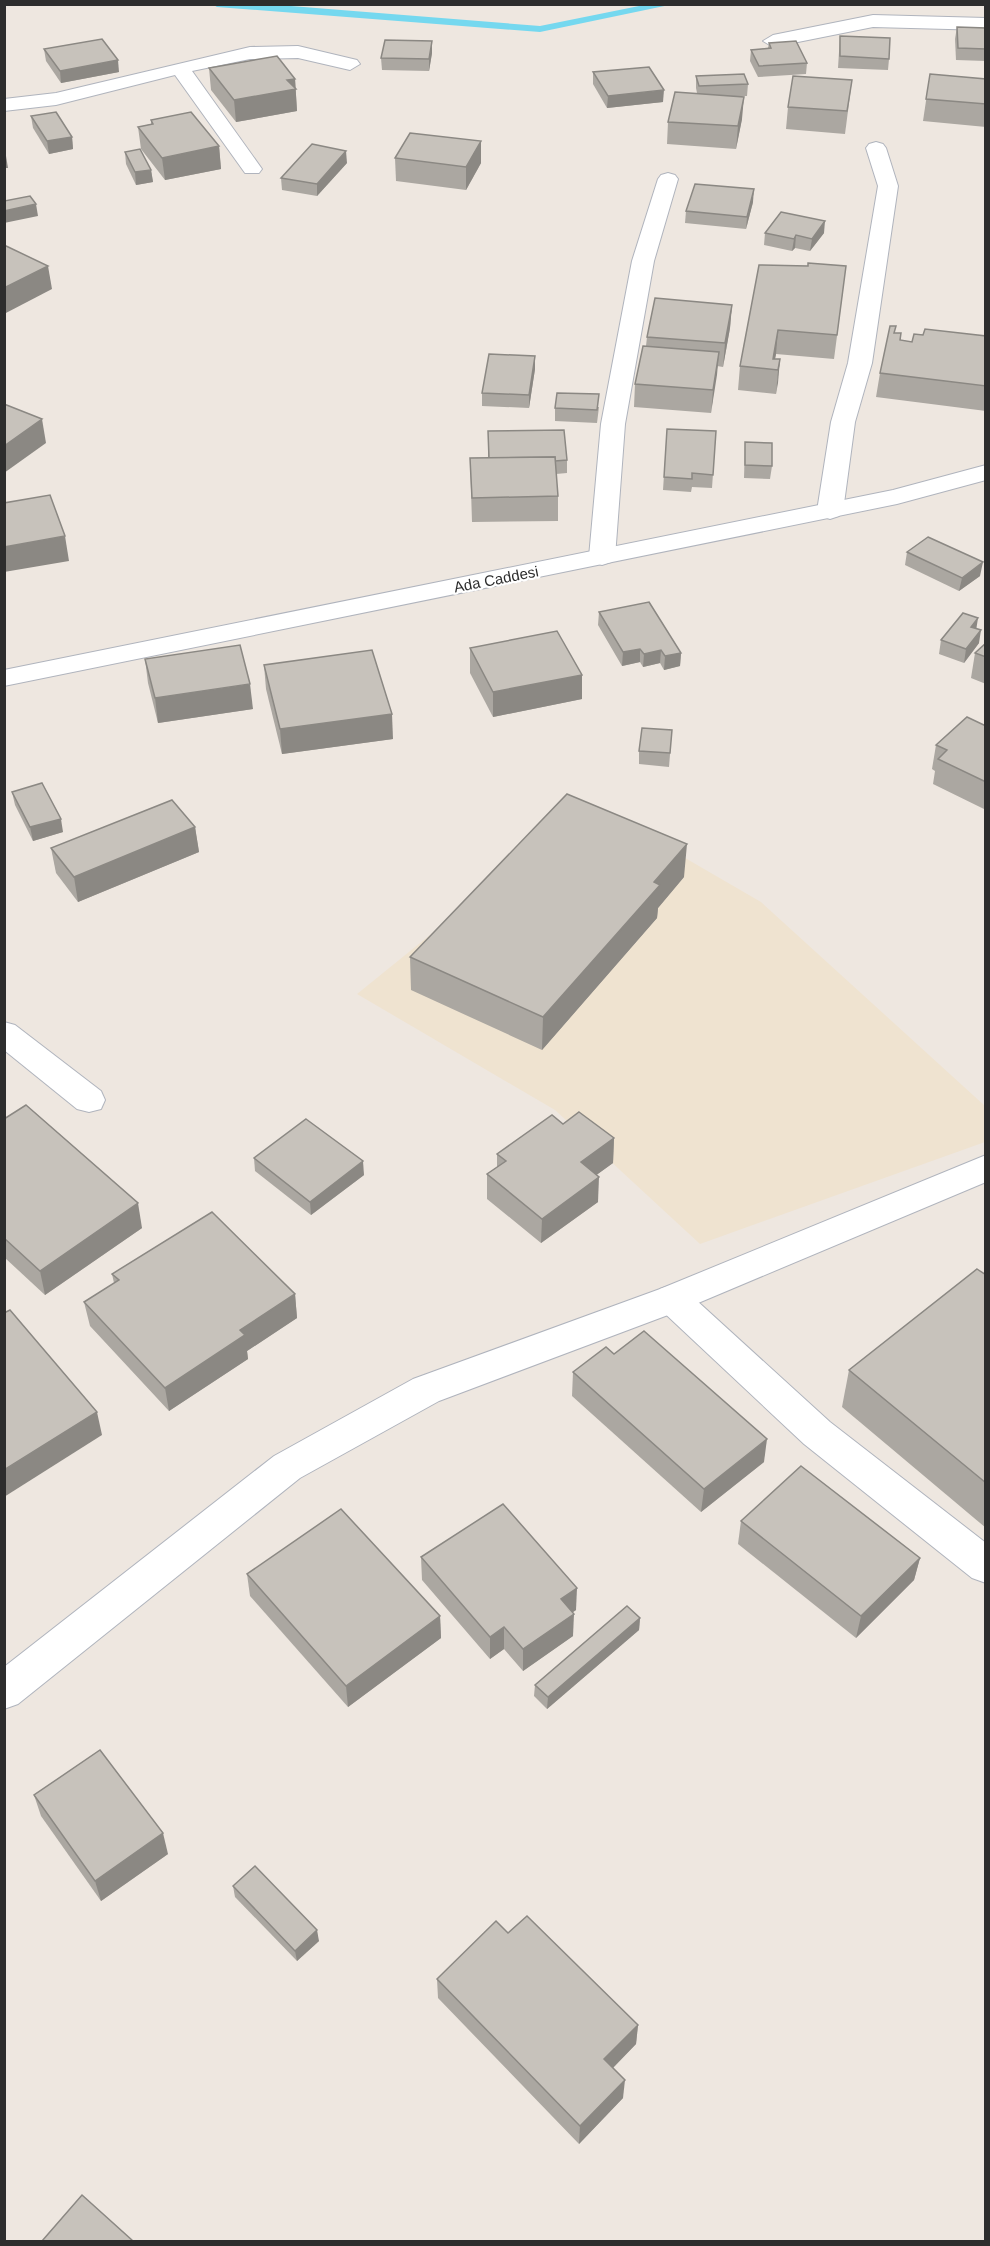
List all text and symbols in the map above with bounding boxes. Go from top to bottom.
street label: Ada Caddesi [452,562,540,596]

